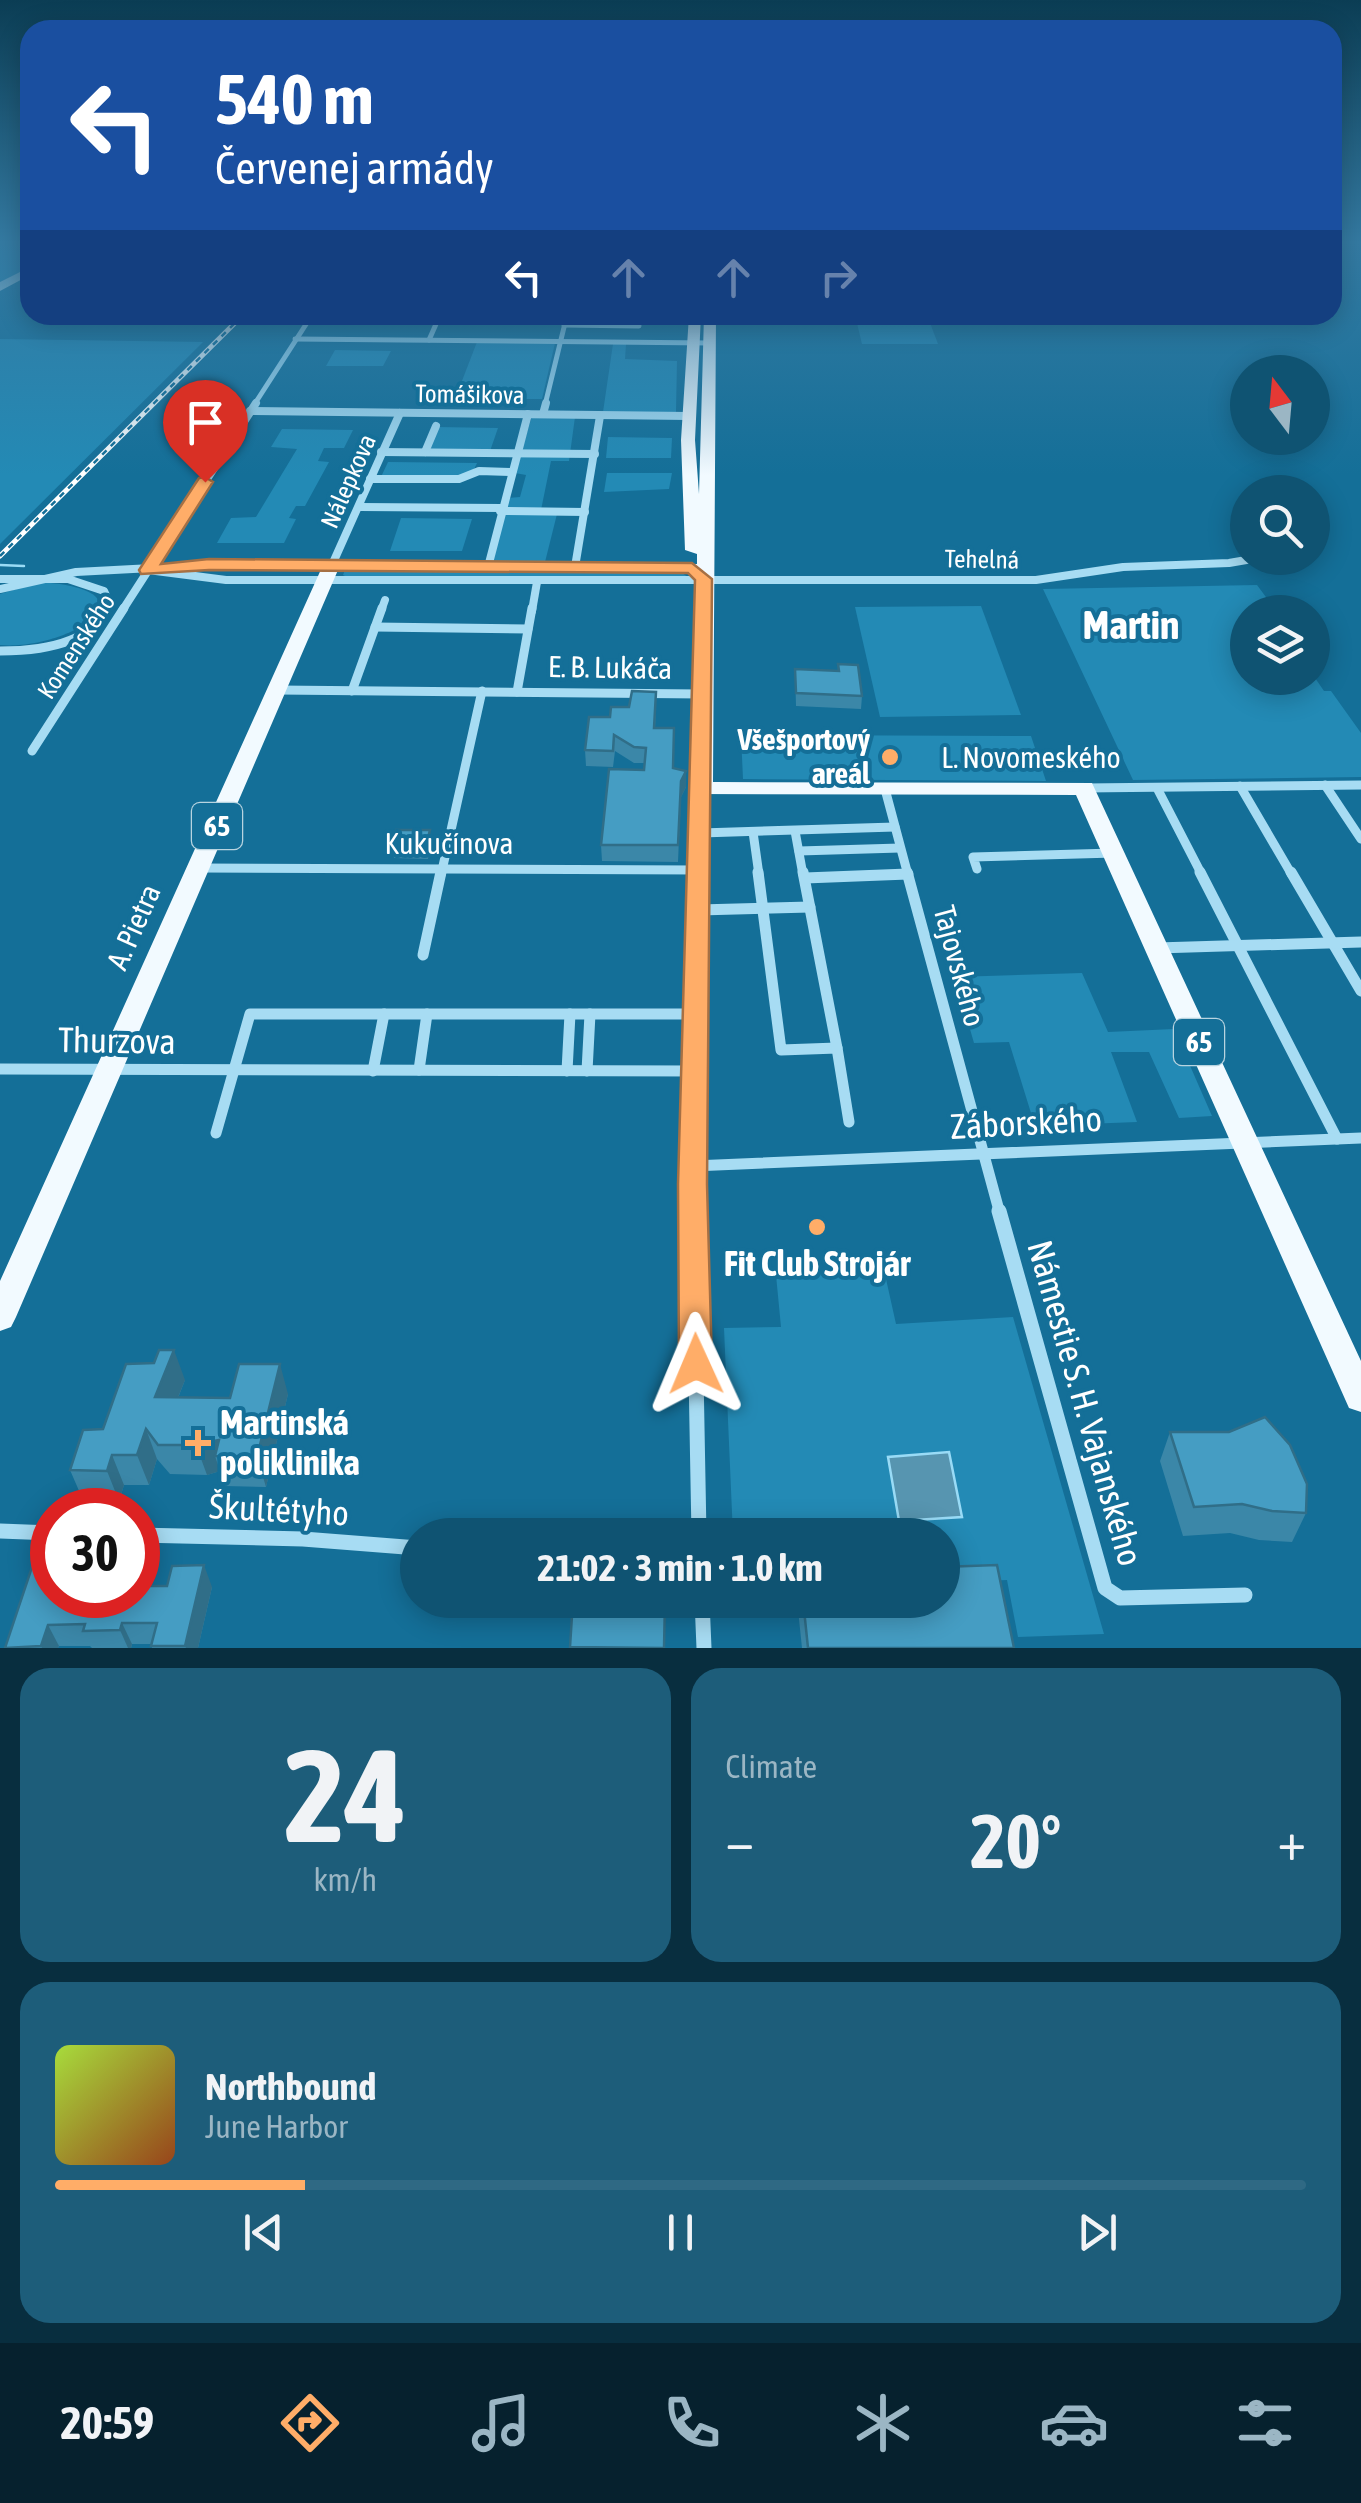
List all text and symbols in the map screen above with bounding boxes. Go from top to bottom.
text: 540 m [215,59,374,139]
icon: left [50,60,180,190]
text: Červenej armády [215,142,494,194]
icon: left [496,250,551,305]
icon: ahead [601,250,656,305]
icon: ahead [706,250,761,305]
icon: right [811,250,866,305]
north arrow [1230,355,1330,455]
map controls [1230,355,1330,695]
street label: Tomášikova [415,379,525,409]
pin [163,380,248,483]
icon: arrive [178,395,233,450]
street label: Nálepkova [315,430,381,532]
button: search [1230,475,1330,575]
street label: Tehelná [944,544,1020,574]
street label: Komenského [32,588,120,704]
button: layers [1230,595,1330,695]
district label: Martin [1083,602,1179,647]
street label: E. B. Lukáča [548,649,672,685]
place label: Všešportový areál [737,722,871,790]
street label: L. Novomeského [941,740,1121,774]
marker: Všešportový areál [879,746,901,768]
road number: 65 [192,803,242,849]
street label: Kukučínova [385,826,513,860]
street label: A. Pietra [99,879,167,974]
street label: Tajovského [928,902,992,1030]
street label: Thurzova [58,1019,176,1061]
road number: 65 [1174,1019,1224,1065]
street label: Záborského [949,1098,1103,1146]
marker: Fit Club Strojár [806,1216,828,1238]
street label: Námestie S. H. Vajanského [1020,1236,1152,1570]
place label: Fit Club Strojár [724,1243,911,1283]
position arrow [644,1312,748,1416]
place label: Martinská poliklinika [220,1402,360,1482]
marker: Martinská poliklinika [185,1430,211,1456]
street label: Škultétyho [208,1485,350,1533]
speed limit sign: 30 [30,1488,160,1618]
text: 21:02 · 3 min · 1.0 km [537,1546,823,1589]
text: 24 [284,1721,406,1870]
text: Climate [726,1748,817,1785]
text: 20° [970,1798,1061,1884]
text: − [726,1809,754,1872]
text: + [1277,1809,1306,1872]
text: km/h [314,1861,377,1898]
text: Northbound [205,2065,376,2108]
text: June Harbor [205,2108,348,2145]
icon: previous [236,2205,291,2260]
icon: pause [653,2205,708,2260]
icon: next [1070,2205,1125,2260]
icon: directions [275,2388,345,2458]
icon: music [466,2388,536,2458]
icon: phone [657,2388,727,2458]
icon: climate [848,2388,918,2458]
icon: car [1039,2388,1109,2458]
icon: filters [1230,2388,1300,2458]
text: 20:59 [61,2397,154,2449]

